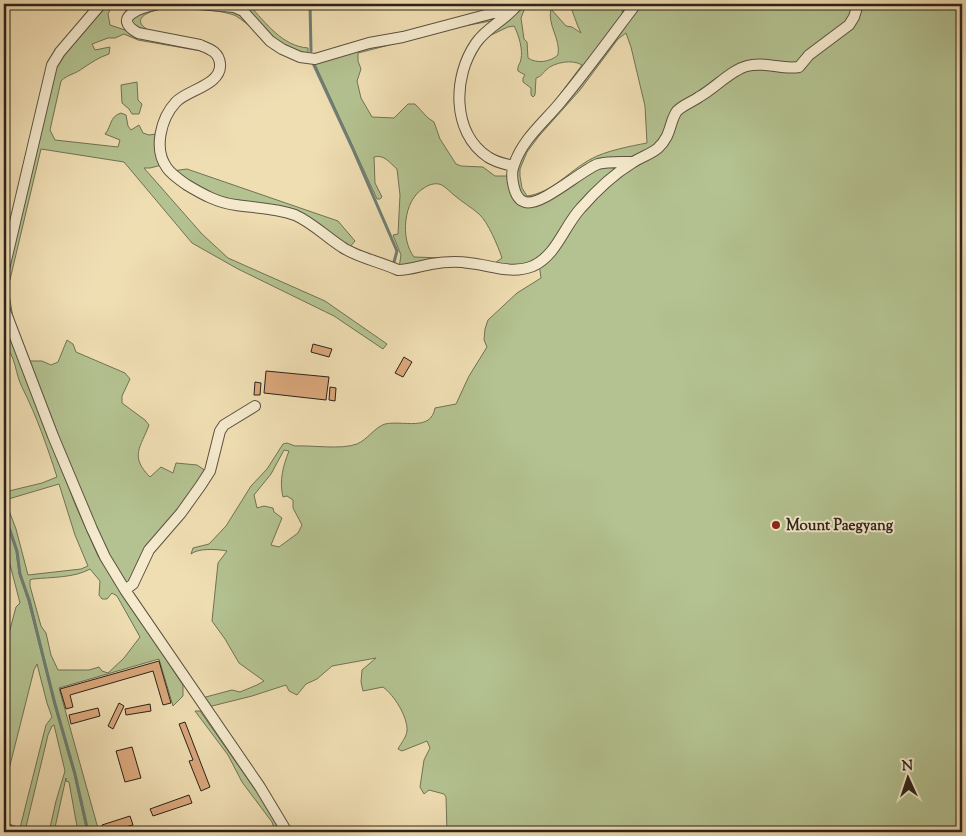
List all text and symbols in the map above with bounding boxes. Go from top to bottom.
place label: Mount Paegyang [786,516,894,537]
marker: Mount Paegyang [770,519,782,531]
north arrow [884,754,934,804]
text: N [901,757,914,777]

